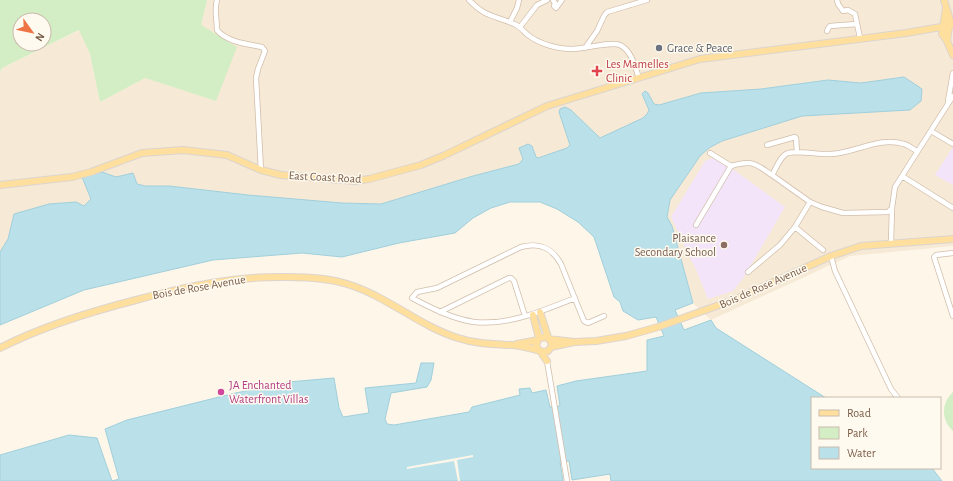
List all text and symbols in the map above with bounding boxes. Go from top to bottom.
north arrow [12,12,52,52]
text: N [33,31,47,43]
place label: Grace & Peace [667,42,733,54]
marker: Grace & Peace [654,43,664,53]
place label: Les Mamelles Clinic [606,58,669,84]
marker: Les Mamelles Clinic [591,65,603,77]
street label: East Coast Road [288,169,362,185]
place label: Plaisance Secondary School [635,232,716,259]
marker: Plaisance Secondary School [719,240,729,250]
street label: Bois de Rose Avenue [717,261,809,311]
street label: Bois de Rose Avenue [152,273,246,301]
place label: JA Enchanted Waterfront Villas [229,379,309,405]
marker: JA Enchanted Waterfront Villas [216,387,226,397]
legend [811,397,941,469]
text: Road [847,407,871,419]
text: Park [847,427,868,439]
text: Water [847,447,876,459]

